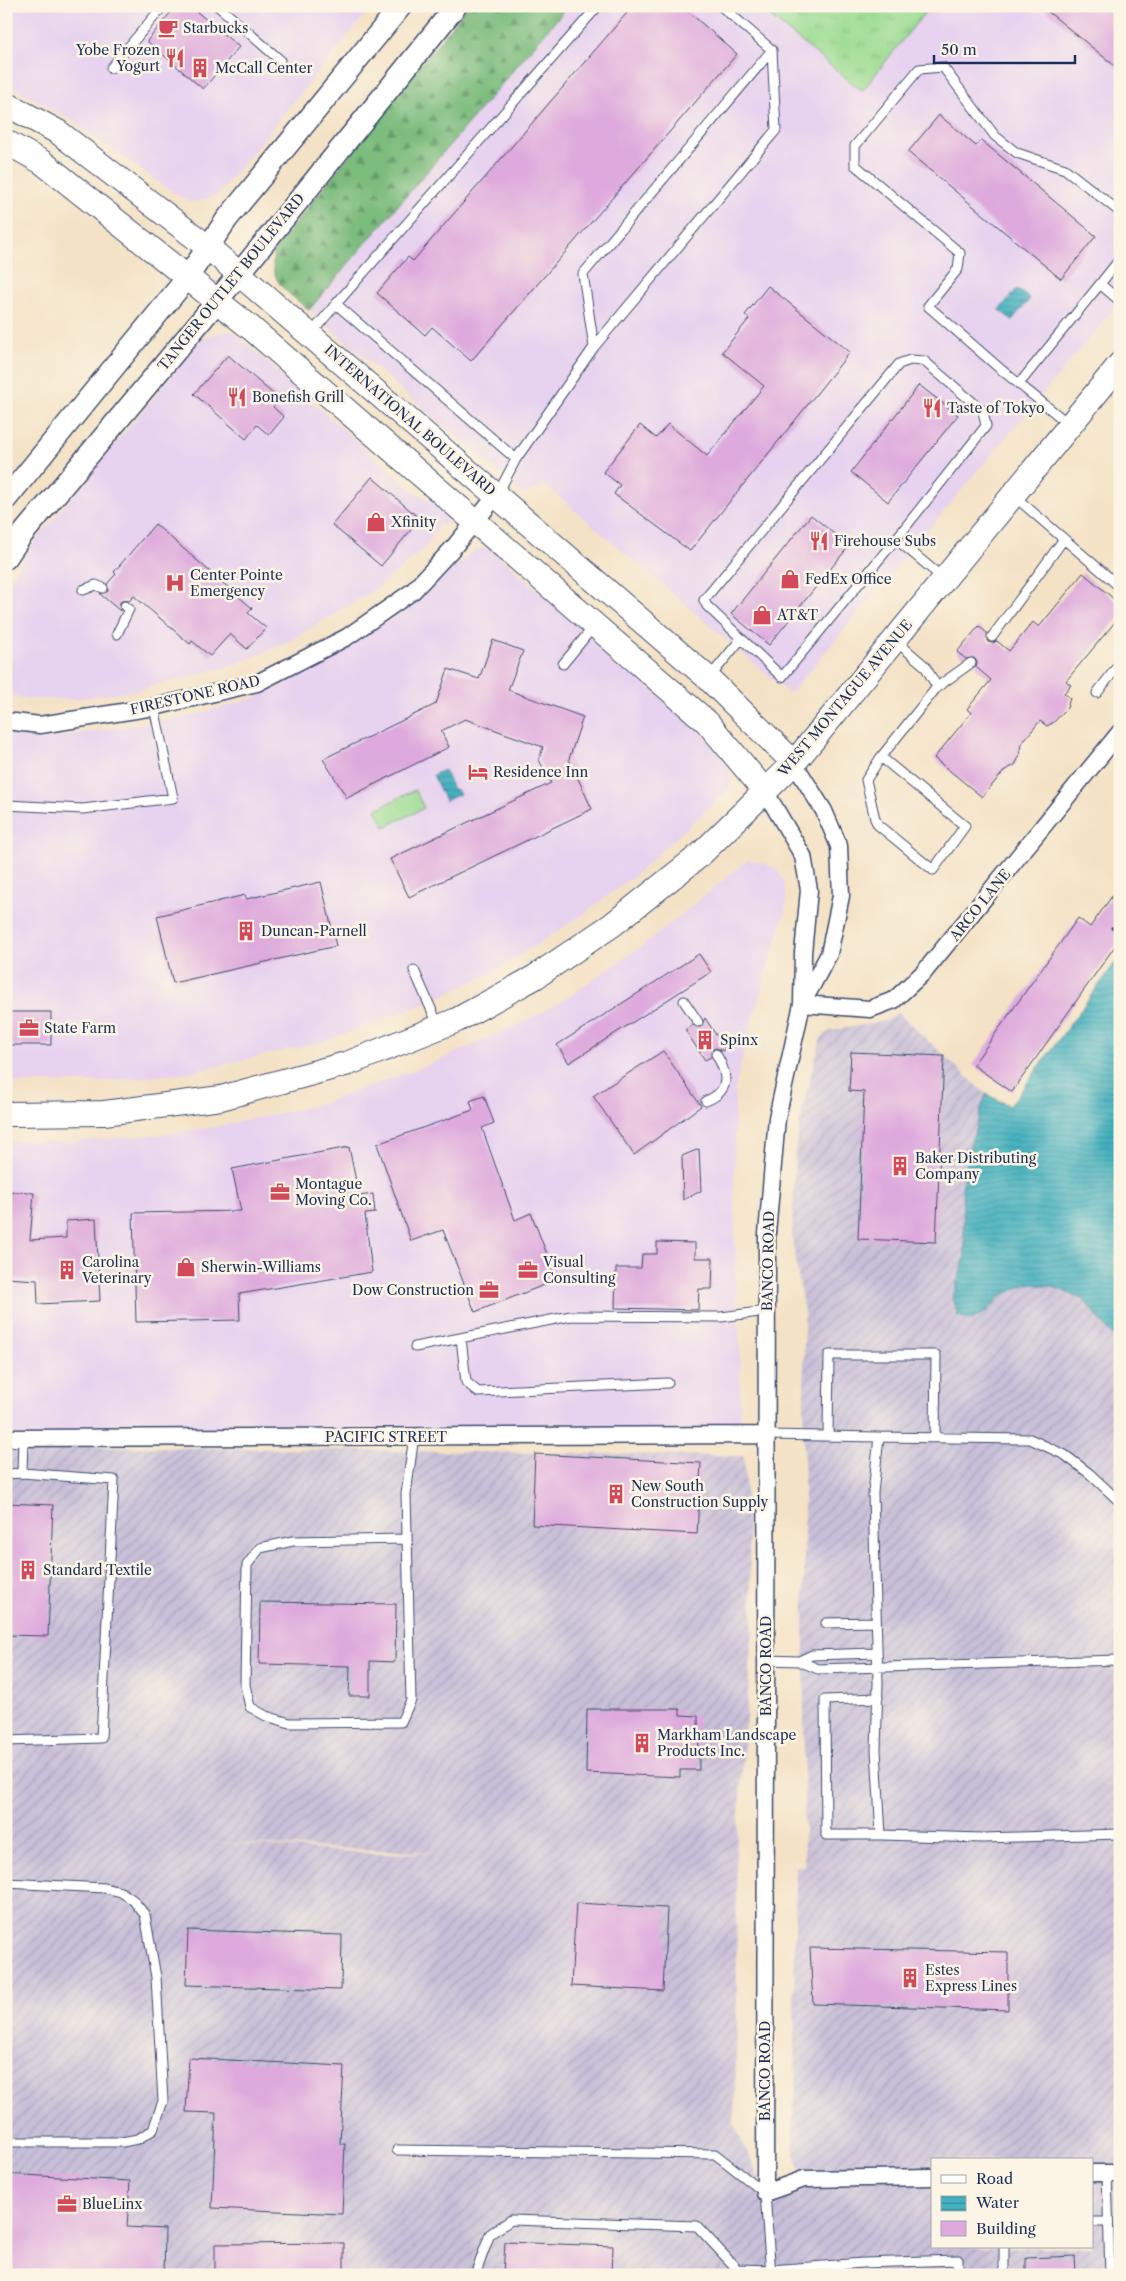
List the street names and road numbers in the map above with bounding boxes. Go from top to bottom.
street label: TANGER OUTLET BOULEVARD [154,190,308,374]
street label: INTERNATIONAL BOULEVARD [321,341,499,499]
street label: WEST MONTAGUE AVENUE [773,616,916,781]
street label: FIRESTONE ROAD [128,671,262,719]
street label: ARCO LANE [945,865,1014,945]
street label: BANCO ROAD [758,1211,778,1311]
street label: PACIFIC STREET [325,1428,448,1446]
street label: BANCO ROAD [757,1616,775,1716]
street label: BANCO ROAD [756,2021,774,2121]

